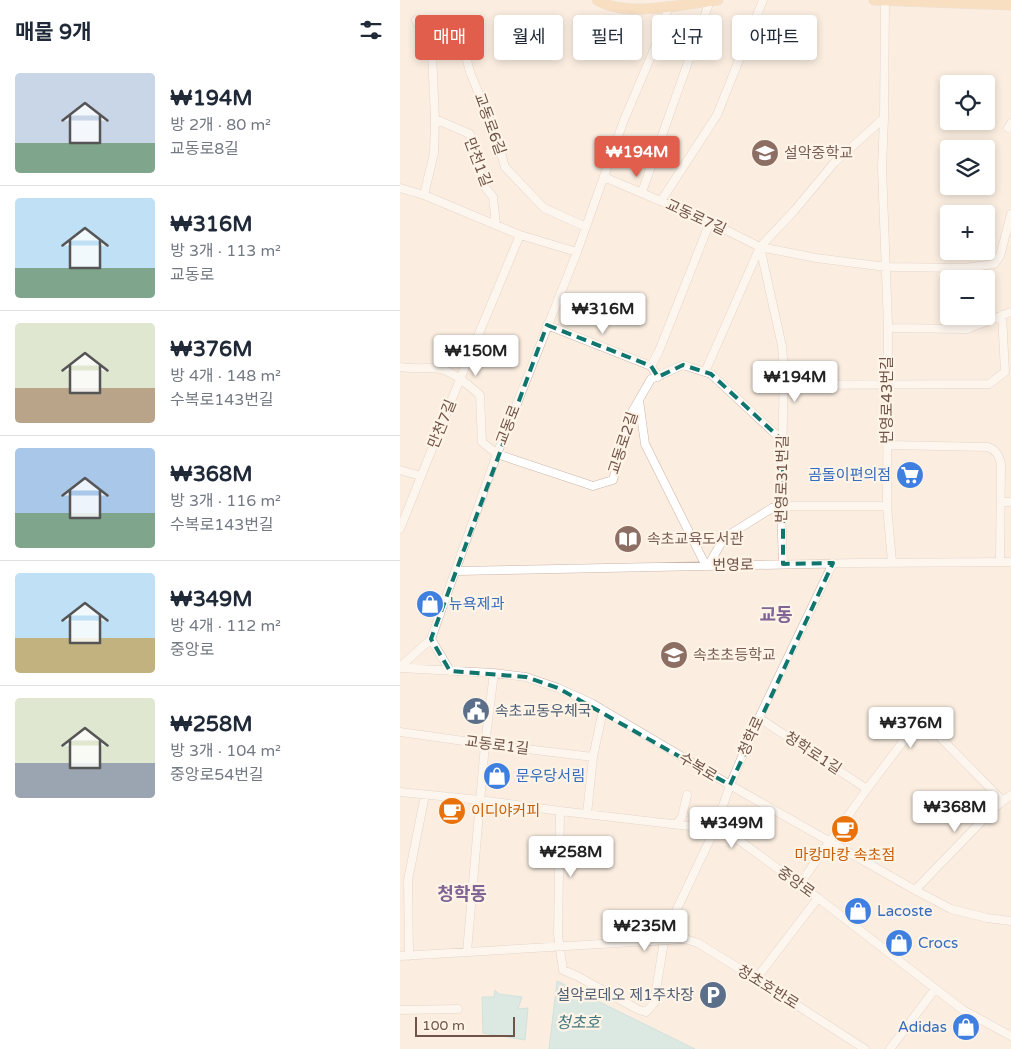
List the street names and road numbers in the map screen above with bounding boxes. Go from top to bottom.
street label: 교동로6길 [470,91,510,157]
street label: 만천1길 [460,135,496,189]
street label: 교동로7길 [663,195,729,239]
street label: 번영로43번길 [878,356,896,444]
street label: 만천7길 [424,397,460,451]
street label: 교동로 [492,402,524,448]
street label: 교동로2길 [604,409,642,477]
street label: 번영로31번길 [772,435,792,523]
street label: 번영로 [712,556,754,574]
street label: 청학로 [734,713,768,759]
street label: 청학로1길 [781,728,845,778]
street label: 교동로1길 [464,732,530,758]
street label: 수복로 [676,749,720,785]
street label: 중앙로 [774,863,818,901]
street label: 청초호반로 [734,961,802,1013]

